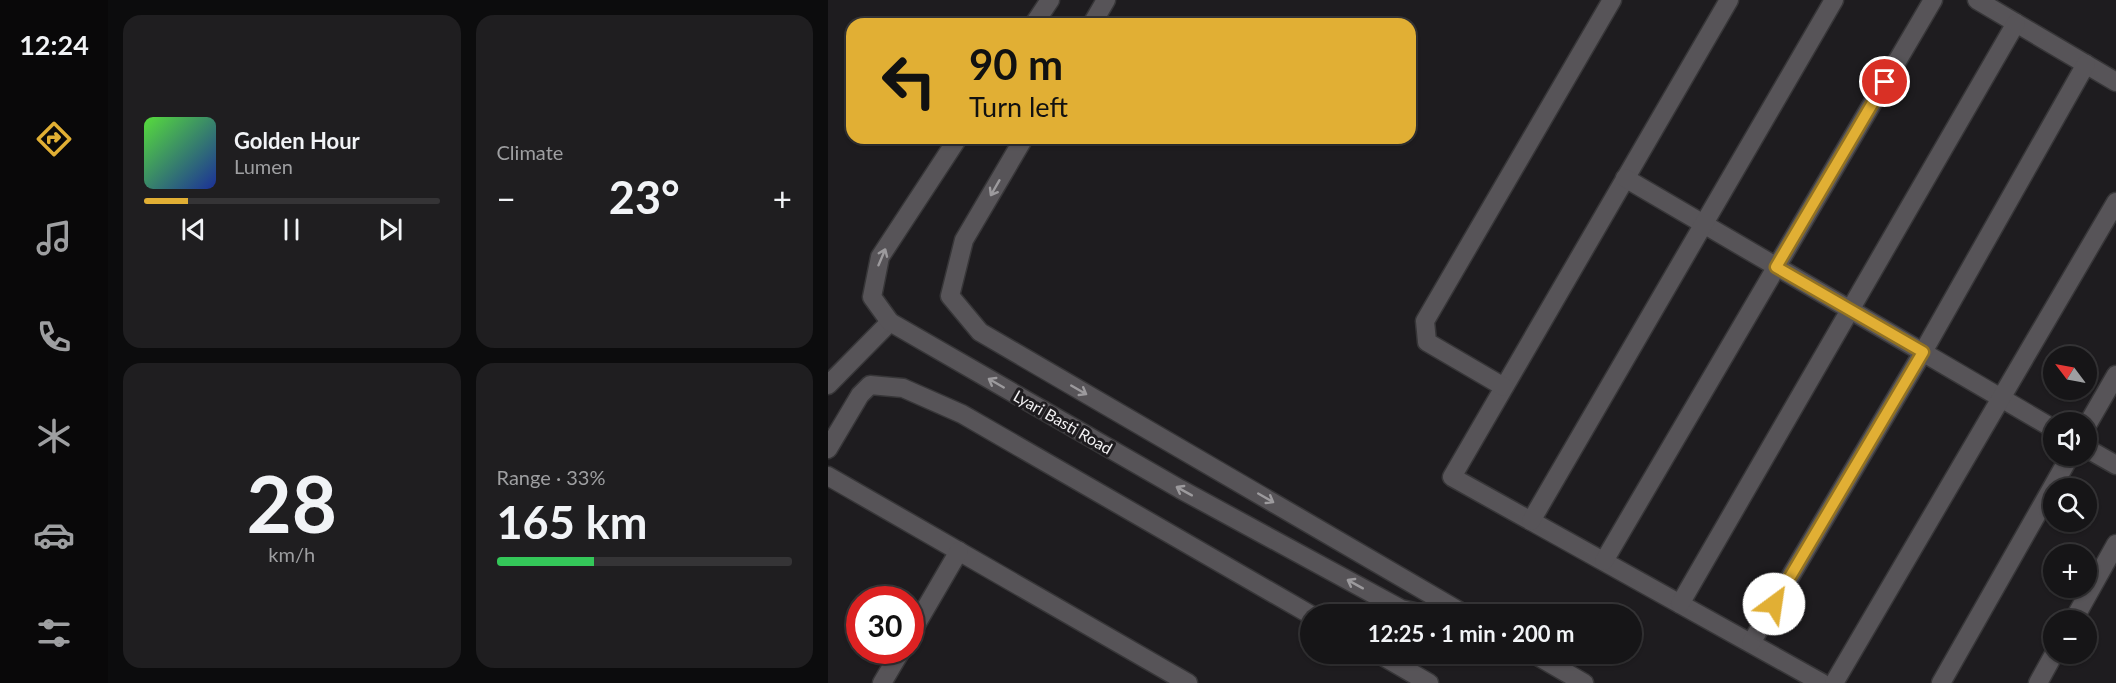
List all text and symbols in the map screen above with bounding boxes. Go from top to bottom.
text: 12:24 [19,28,89,61]
text: 90 m [969,39,1063,89]
icon: left [870,42,948,120]
pin [1859,56,1910,107]
icon: arrive [1868,65,1901,98]
text: Turn left [969,90,1068,123]
icon: directions [33,118,75,160]
text: Golden Hour [234,127,360,154]
text: Climate [497,140,563,164]
text: Lumen [234,154,293,178]
text: 23° [609,170,680,224]
text: − [497,178,516,218]
text: + [773,178,792,218]
one-way arrow [988,179,1000,196]
icon: previous [177,213,210,246]
icon: pause [275,213,308,246]
icon: next [374,213,407,246]
icon: music [33,217,75,259]
one-way arrow [877,248,888,266]
icon: phone [33,316,75,358]
north arrow [2043,346,2097,400]
map controls [2043,346,2097,664]
one-way arrow [988,377,1005,389]
one-way arrow [1070,384,1087,396]
street label: Lyari Basti Road [1010,386,1116,458]
button: sound [2043,412,2097,466]
icon: climate [33,415,75,457]
text: 28 [247,456,337,550]
text: Range · 33% [497,465,605,489]
button: search [2043,478,2097,532]
one-way arrow [1175,485,1193,496]
one-way arrow [1257,493,1274,505]
text: 165 km [497,495,647,549]
icon: car [33,514,75,556]
text: km/h [268,542,315,566]
button: + [2043,544,2097,598]
position arrow [1742,572,1806,636]
one-way arrow [1346,578,1364,589]
speed limit sign: 30 [846,586,924,664]
button: − [2043,610,2097,664]
icon: filters [33,612,75,654]
text: 12:25 · 1 min · 200 m [1368,620,1574,647]

